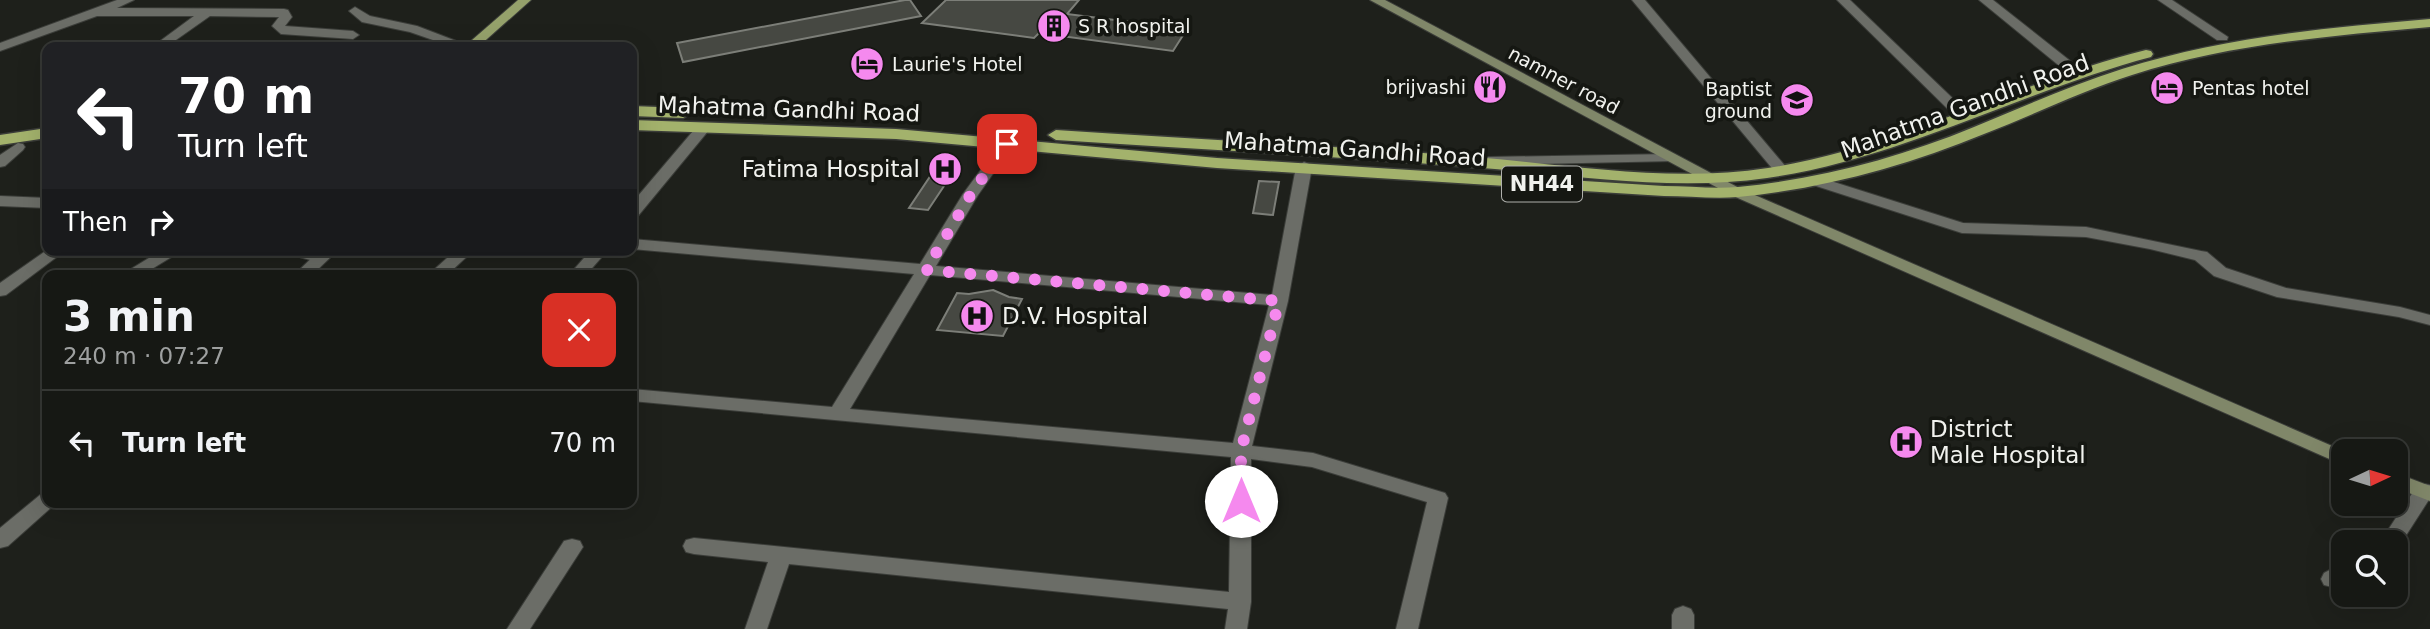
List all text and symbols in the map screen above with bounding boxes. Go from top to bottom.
building icon: S R hospital [1035,7,1073,45]
place label: S R hospital [1078,15,1191,37]
street label: namner road [1505,42,1623,118]
hotel icon: Laurie's Hotel [848,45,886,83]
street label: Mahatma Gandhi Road [1837,49,2093,163]
place label: Laurie's Hotel [892,53,1023,75]
text: 70 m [178,68,314,125]
restaurant icon: brijvashi [1471,68,1509,106]
hotel icon: Pentas hotel [2148,69,2186,107]
icon: left [63,70,154,161]
place label: brijvashi [1385,76,1466,98]
place label: Pentas hotel [2192,77,2310,99]
place label: Baptist ground [1705,78,1772,122]
school or university icon: Baptist ground [1778,81,1816,119]
street label: Mahatma Gandhi Road [657,91,921,127]
pin [977,114,1037,174]
icon: arrive [988,125,1026,163]
text: Turn left [178,127,308,165]
street label: Mahatma Gandhi Road [1223,127,1487,171]
hospital icon: Fatima Hospital [926,150,964,188]
place label: Fatima Hospital [742,156,920,182]
road number: NH44 [1502,166,1582,202]
icon: right [142,203,180,241]
text: Then [63,207,128,237]
text: 3 min [63,292,195,341]
button: close [542,293,616,367]
hospital icon: D.V. Hospital [958,297,996,335]
place label: D.V. Hospital [1002,303,1148,329]
text: 240 m · 07:27 [63,343,225,369]
place label: District Male Hospital [1930,416,2086,468]
hospital icon: District Male Hospital [1887,423,1925,461]
icon: left [63,424,101,462]
text: Turn left [122,428,246,458]
text: 70 m [549,428,616,458]
north arrow [2331,439,2408,516]
map controls [2331,439,2408,607]
position arrow [1204,464,1278,538]
button: search [2331,530,2408,607]

